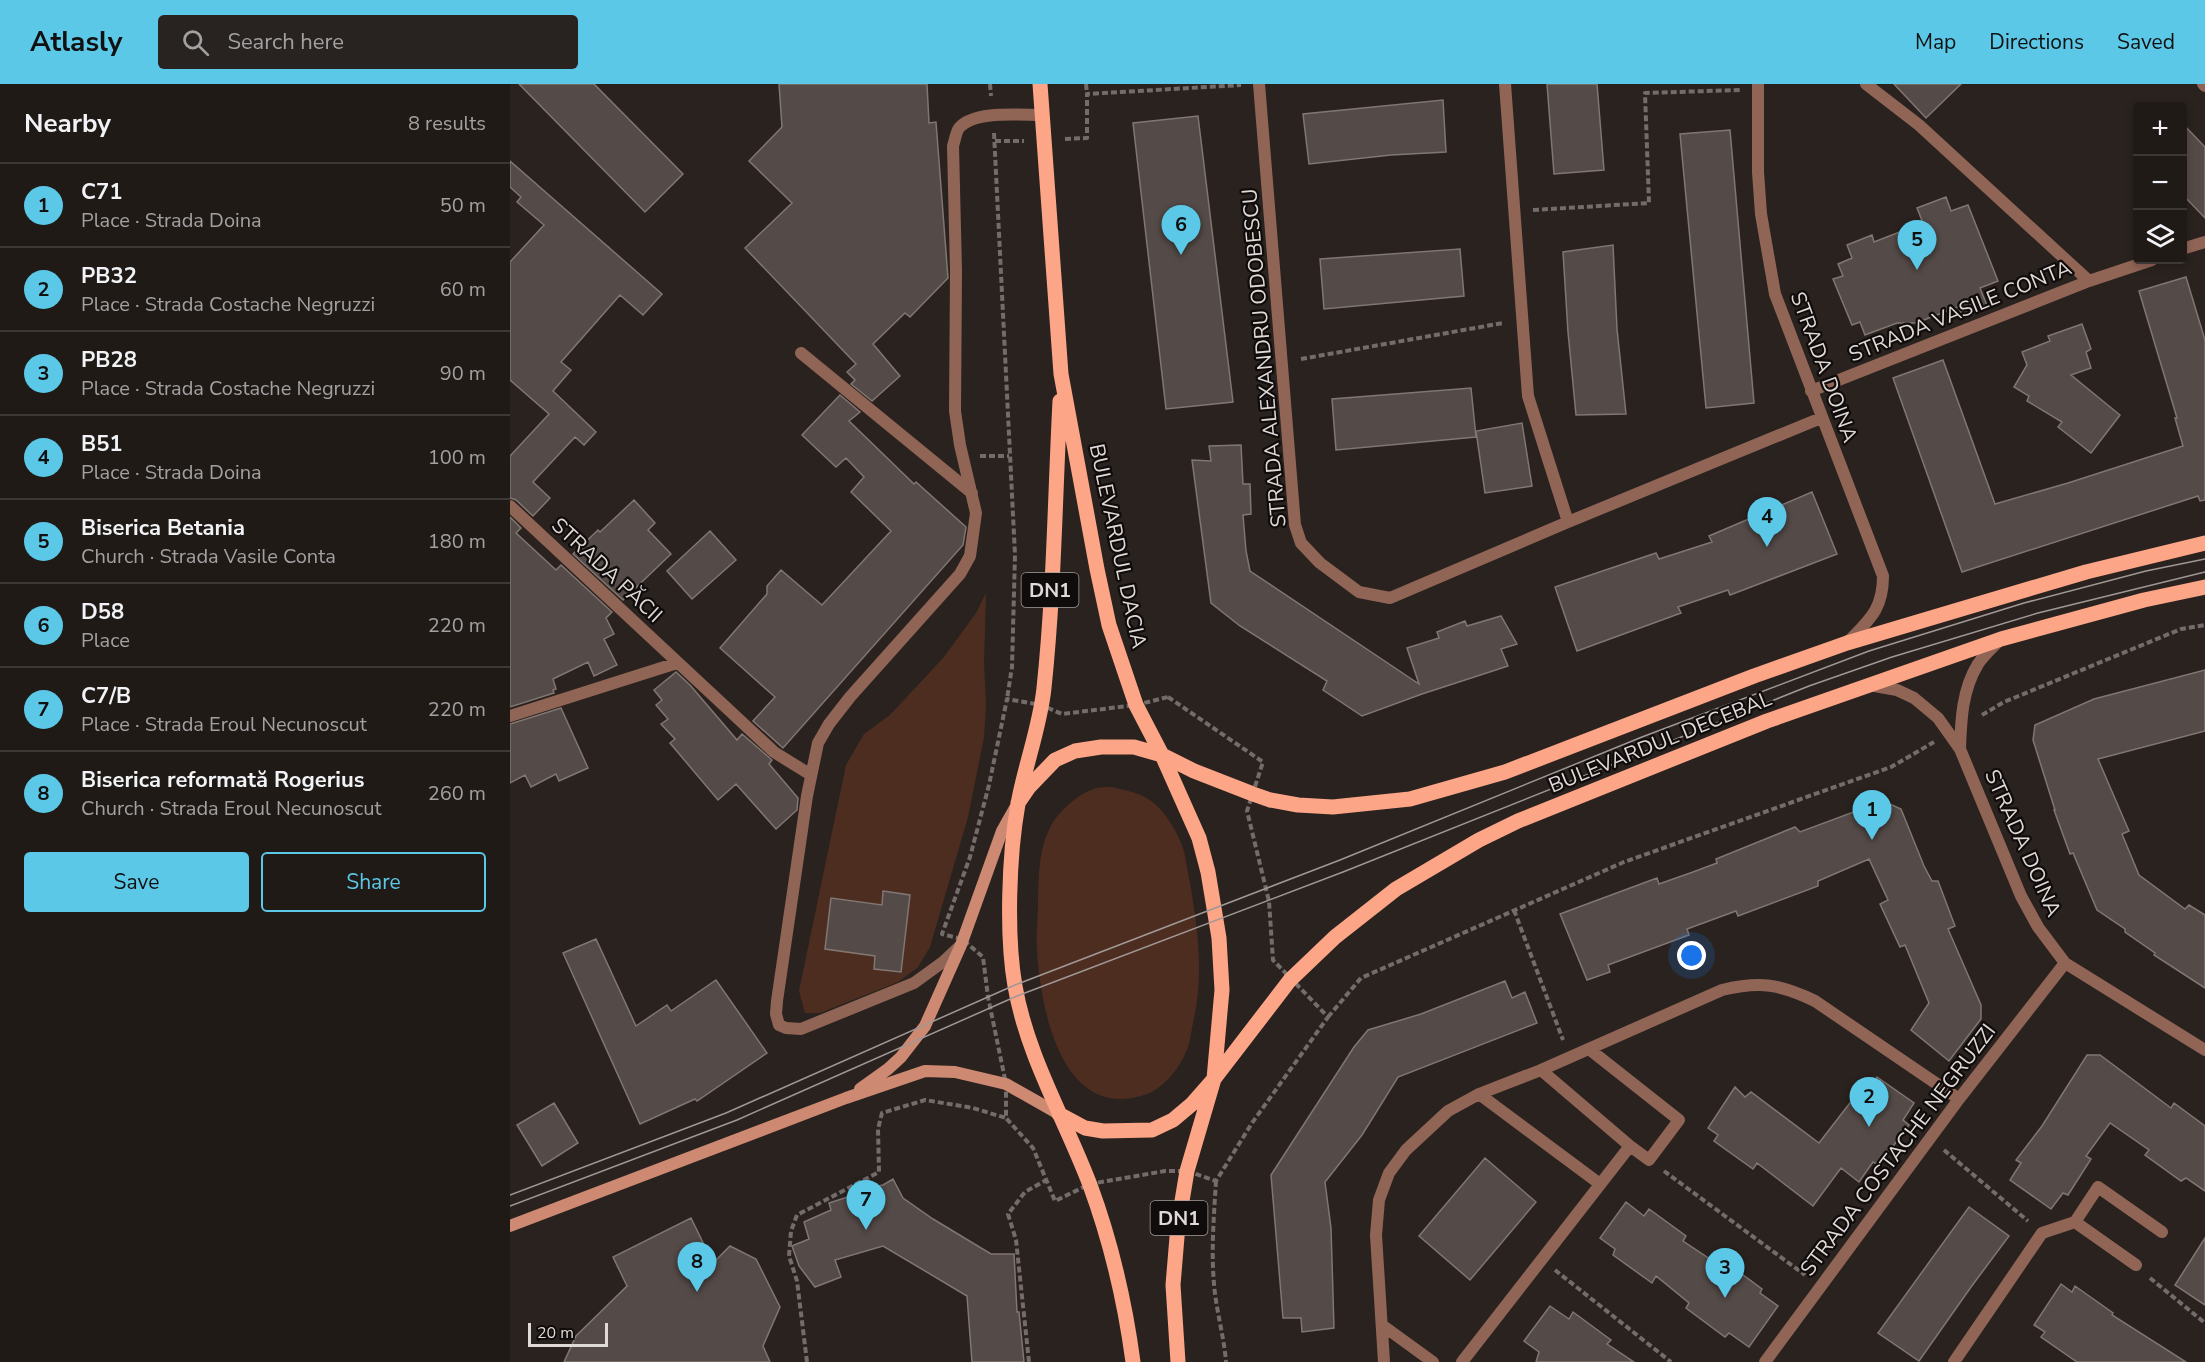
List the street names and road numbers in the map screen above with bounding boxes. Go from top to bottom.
street label: STRADA ALEXANDRU ODOBESCU [1235,187,1293,529]
street label: STRADA VASILE CONTA [1844,253,2076,369]
street label: STRADA DOINA [1784,288,1864,446]
street label: BULEVARDUL DACIA [1083,441,1153,651]
street label: STRADA PĂCII [545,511,669,629]
road number: DN1 [1022,573,1078,607]
street label: BULEVARDUL DECEBAL [1544,684,1776,800]
street label: STRADA DOINA [1978,765,2068,921]
street label: STRADA COSTACHE NEGRUZZI [1794,1018,2002,1282]
road number: DN1 [1150,1201,1208,1235]

